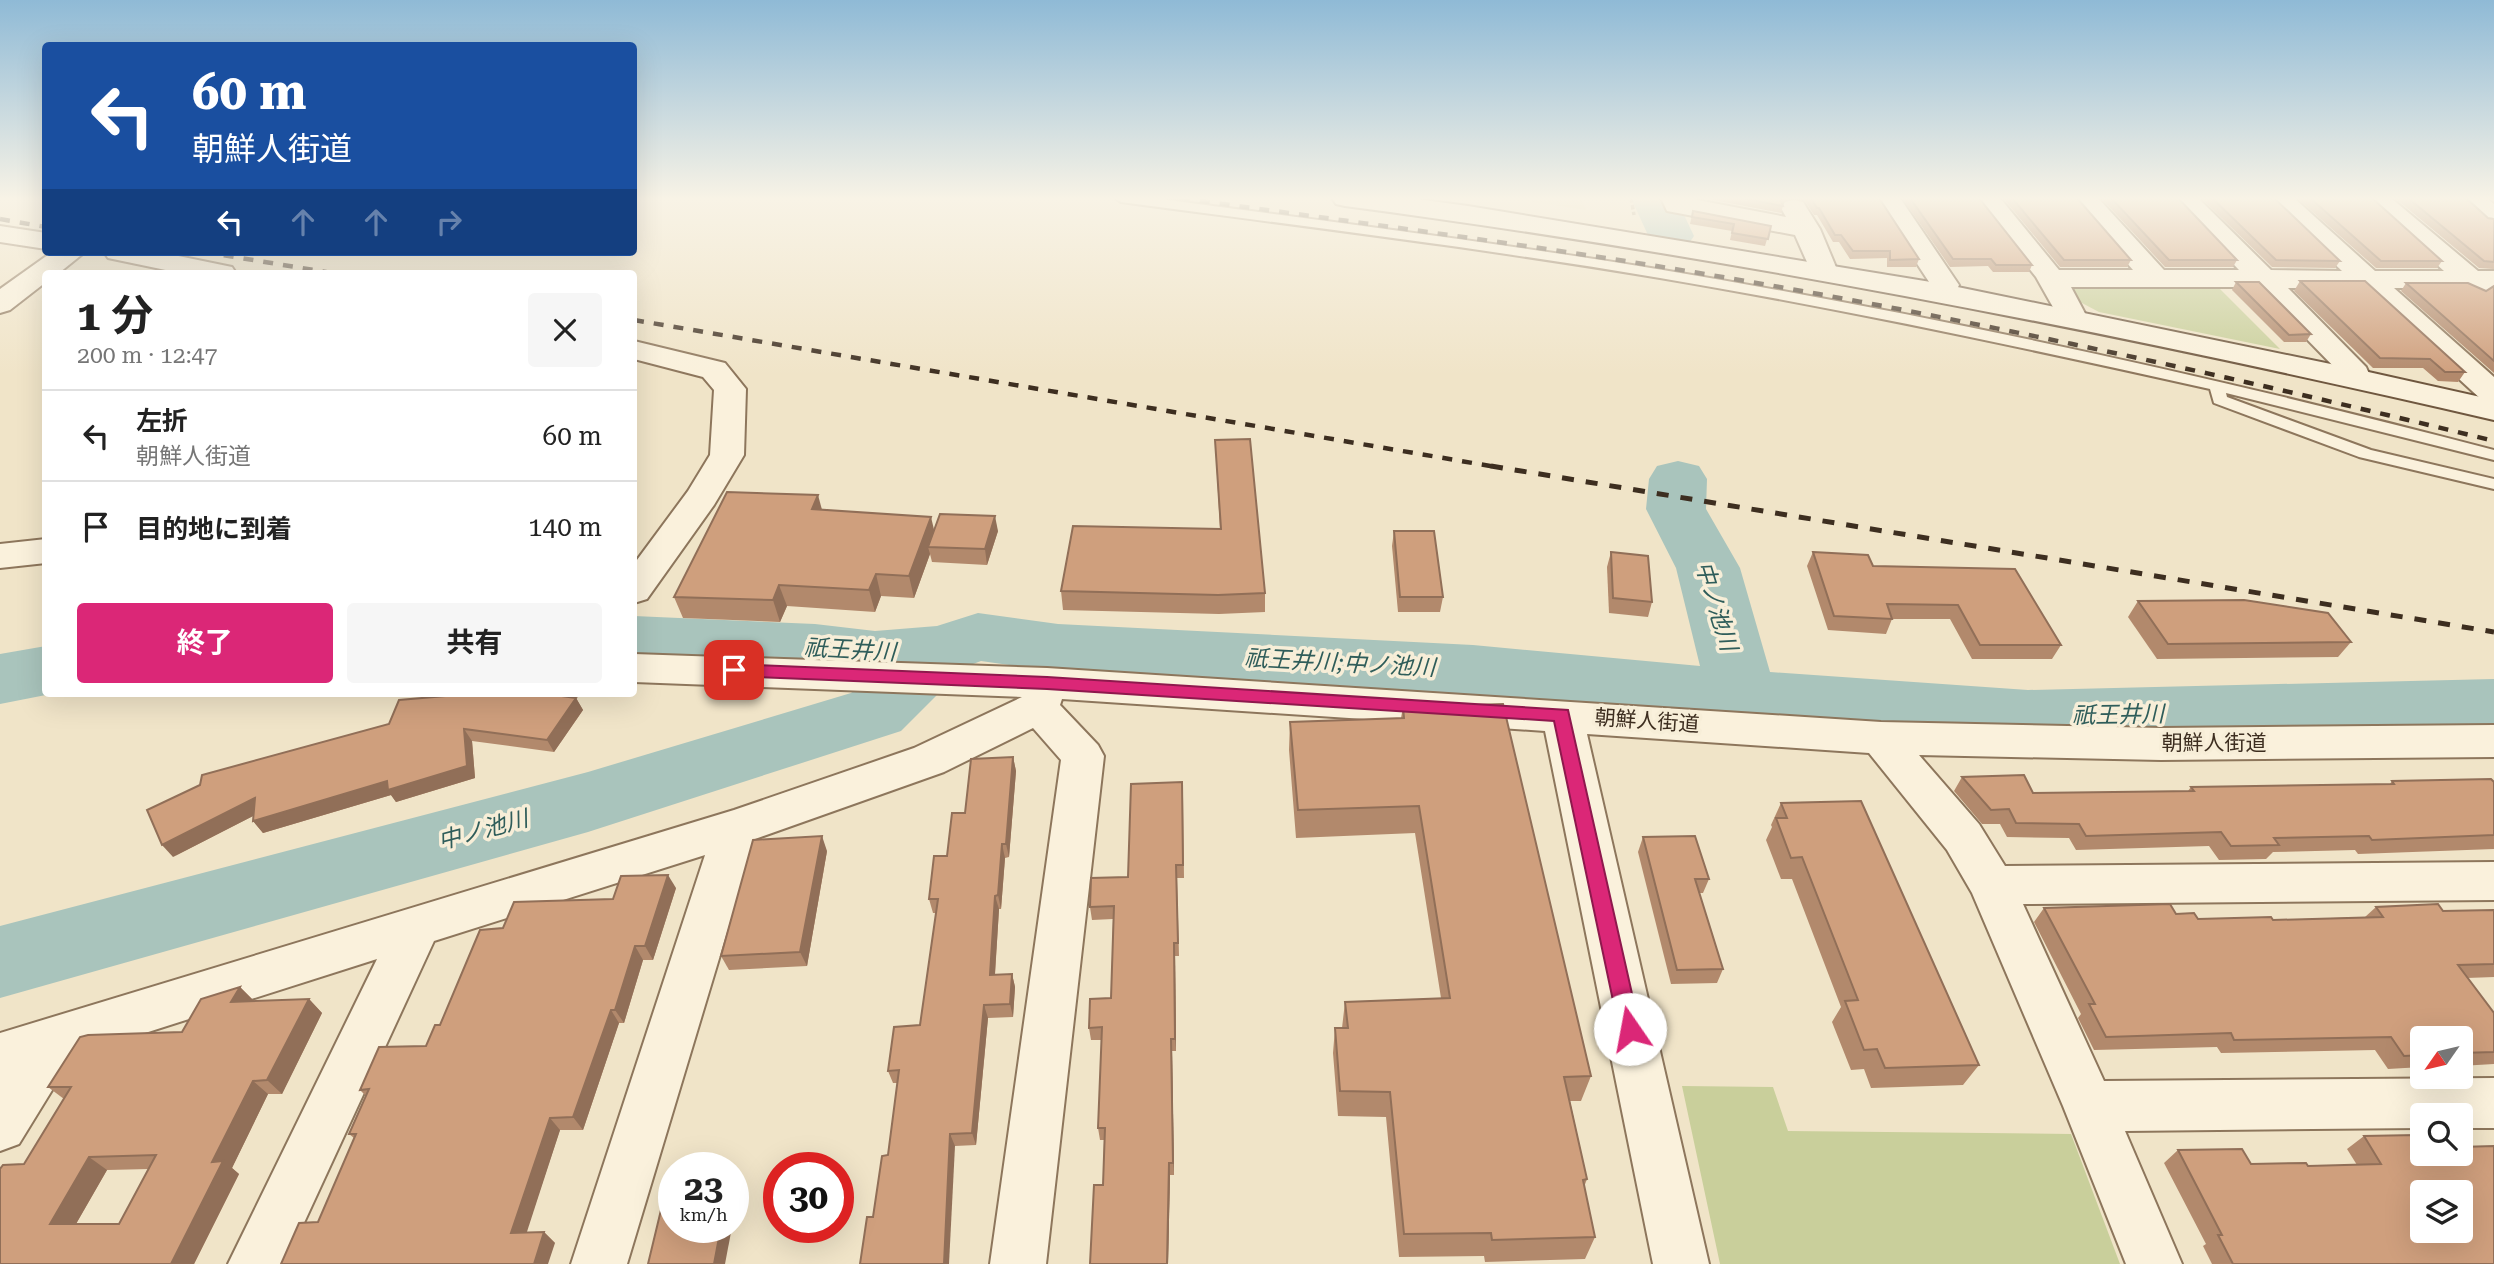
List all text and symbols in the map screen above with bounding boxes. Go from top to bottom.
text: 60 m [192,64,307,121]
icon: left [77,70,168,161]
text: 朝鮮人街道 [192,130,352,168]
icon: left [211,203,249,241]
icon: ahead [284,203,322,241]
icon: ahead [357,203,395,241]
icon: right [430,203,468,241]
text: 1 分 [77,291,153,340]
button: close [528,293,602,367]
text: 200 m · 12:47 [77,342,217,369]
text: 左折 [136,406,188,436]
icon: left [77,417,115,455]
text: 60 m [543,421,602,451]
text: 朝鮮人街道 [136,443,251,470]
icon: arrive [77,508,115,546]
text: 140 m [528,512,602,542]
text: 目的地に到着 [136,514,292,544]
water label: 中ノ池川 [1690,558,1743,657]
button: 終了 [77,603,333,683]
button: 共有 [347,603,602,683]
water label: 祇王井川 [803,634,900,666]
pin [704,640,764,700]
water label: 祇王井川;中ノ池川 [1244,645,1439,682]
icon: arrive [715,651,753,689]
water label: 祇王井川 [2072,701,2167,729]
street label: 朝鮮人街道 [1594,705,1700,737]
street label: 朝鮮人街道 [2162,731,2267,755]
water label: 中ノ池川 [435,804,534,855]
position arrow [1593,992,1667,1066]
north arrow [2410,1026,2473,1088]
map controls [2410,1026,2473,1243]
button: search [2410,1103,2473,1166]
speed limit sign: 30 [763,1152,854,1243]
text: 23 [684,1168,723,1209]
button: layers [2410,1180,2473,1243]
text: km/h [679,1204,728,1225]

